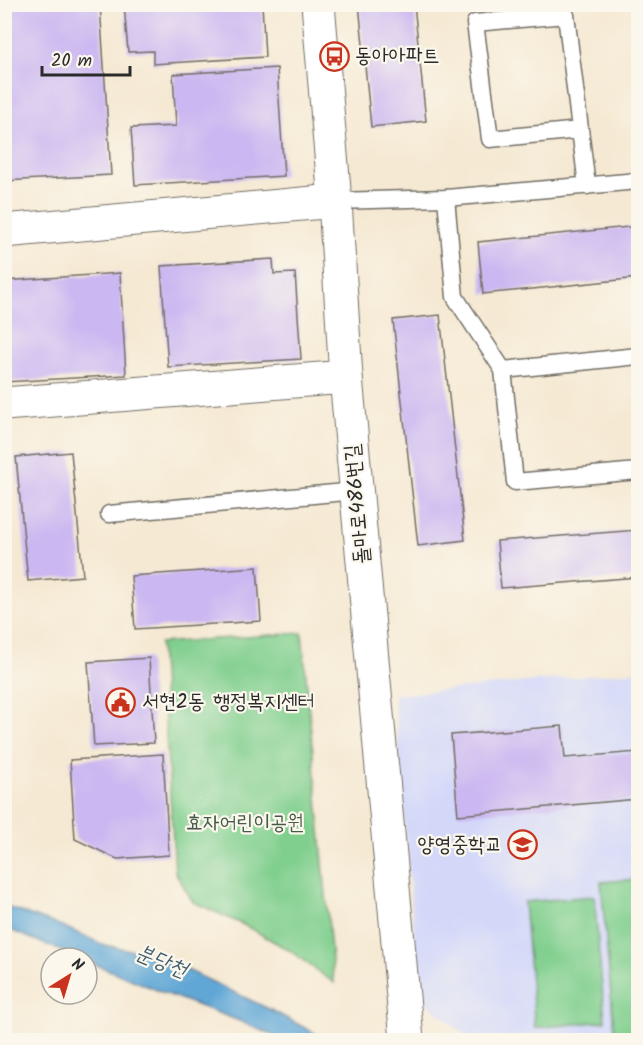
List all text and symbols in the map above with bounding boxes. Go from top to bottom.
scale bar [42,39,130,77]
bus stop icon: 동아아파트 [318,40,350,72]
place label: 동아아파트 [355,40,440,73]
text: 20 m [51,47,92,76]
street label: 돌마로486번길 [336,443,380,565]
public building icon: 서현2동 행정복지센터 [105,686,137,718]
place label: 서현2동 행정복지센터 [142,686,315,719]
park label: 효자어린이공원 [186,807,304,840]
place label: 양영중학교 [418,829,502,862]
school or university icon: 양영중학교 [507,829,539,861]
water label: 분당천 [130,936,194,989]
north arrow [39,946,99,1006]
text: N [66,952,89,978]

